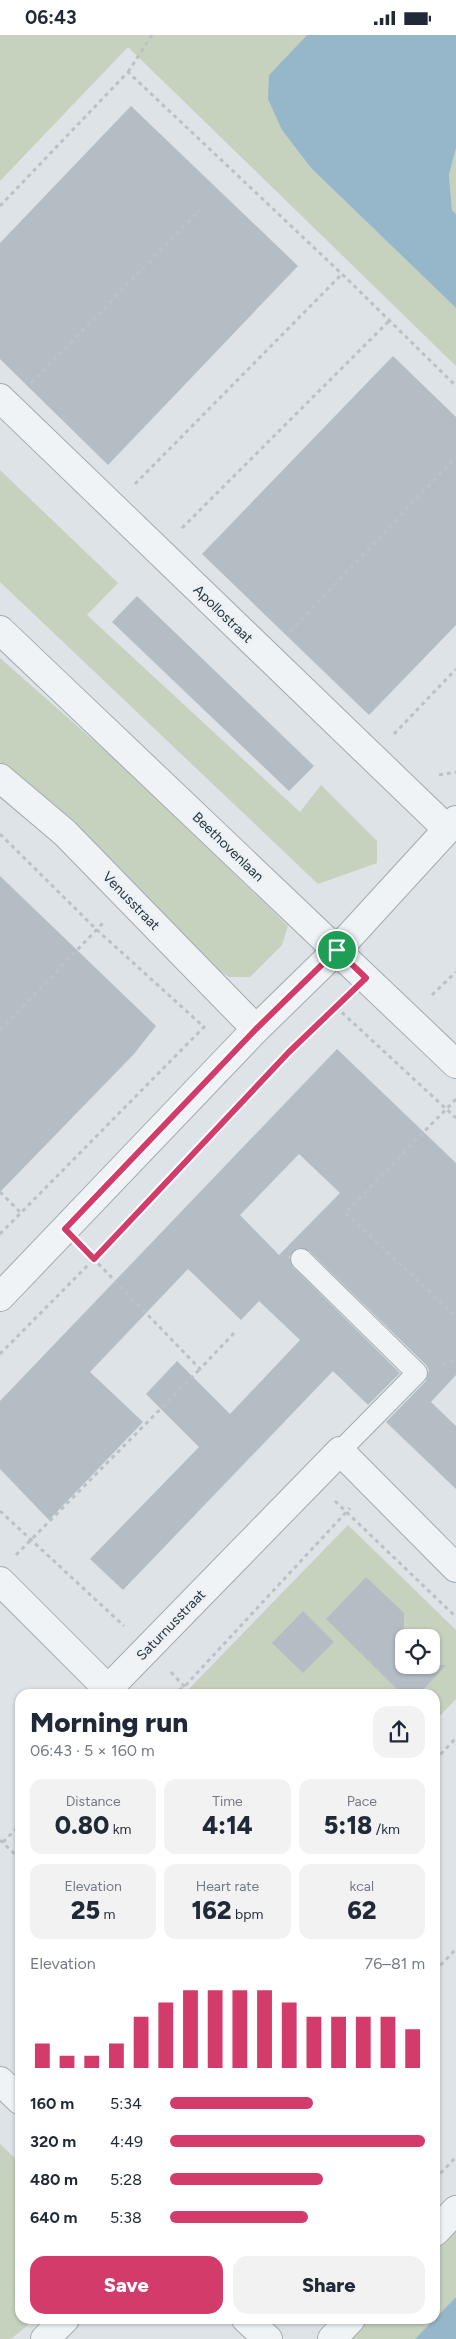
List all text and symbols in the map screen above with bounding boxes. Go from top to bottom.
text: 06:43 [25,6,77,29]
street label: Apollostraat [190,581,256,647]
street label: Beethovenlaan [189,809,267,885]
street label: Venusstraat [99,868,163,934]
pin [316,929,358,971]
icon: arrive [323,936,351,964]
street label: Saturnusstraat [133,1586,209,1664]
map controls [395,1629,440,1674]
button: locate [395,1629,440,1674]
text: Morning run [30,1705,188,1739]
button: share [373,1706,425,1758]
text: 06:43 · 5 × 160 m [30,1741,155,1760]
text: Distance [66,1793,121,1810]
text: Time [212,1793,243,1810]
text: Pace [347,1793,377,1810]
text: 0.80 [55,1810,109,1840]
text: 4:14 [202,1810,253,1840]
text: 5:18 [324,1810,372,1840]
text: km [109,1821,132,1838]
text: /km [372,1821,400,1838]
text: Elevation [64,1878,122,1895]
text: Heart rate [196,1878,259,1895]
text: kcal [350,1878,374,1895]
text: 25 [71,1895,100,1925]
text: 162 [192,1895,232,1925]
text: 62 [347,1895,377,1925]
text: m [100,1906,116,1923]
text: bpm [232,1906,263,1923]
text: Elevation [30,1954,96,1973]
text: 76–81 m [365,1954,425,1973]
text: 160 m [30,2094,74,2113]
text: 5:34 [110,2094,142,2113]
text: 320 m [30,2132,76,2151]
text: 4:49 [110,2132,143,2151]
text: 480 m [30,2170,78,2189]
text: 5:28 [110,2170,142,2189]
text: 640 m [30,2208,78,2227]
text: 5:38 [110,2208,142,2227]
button: Save [30,2256,223,2314]
button: Share [233,2256,425,2314]

